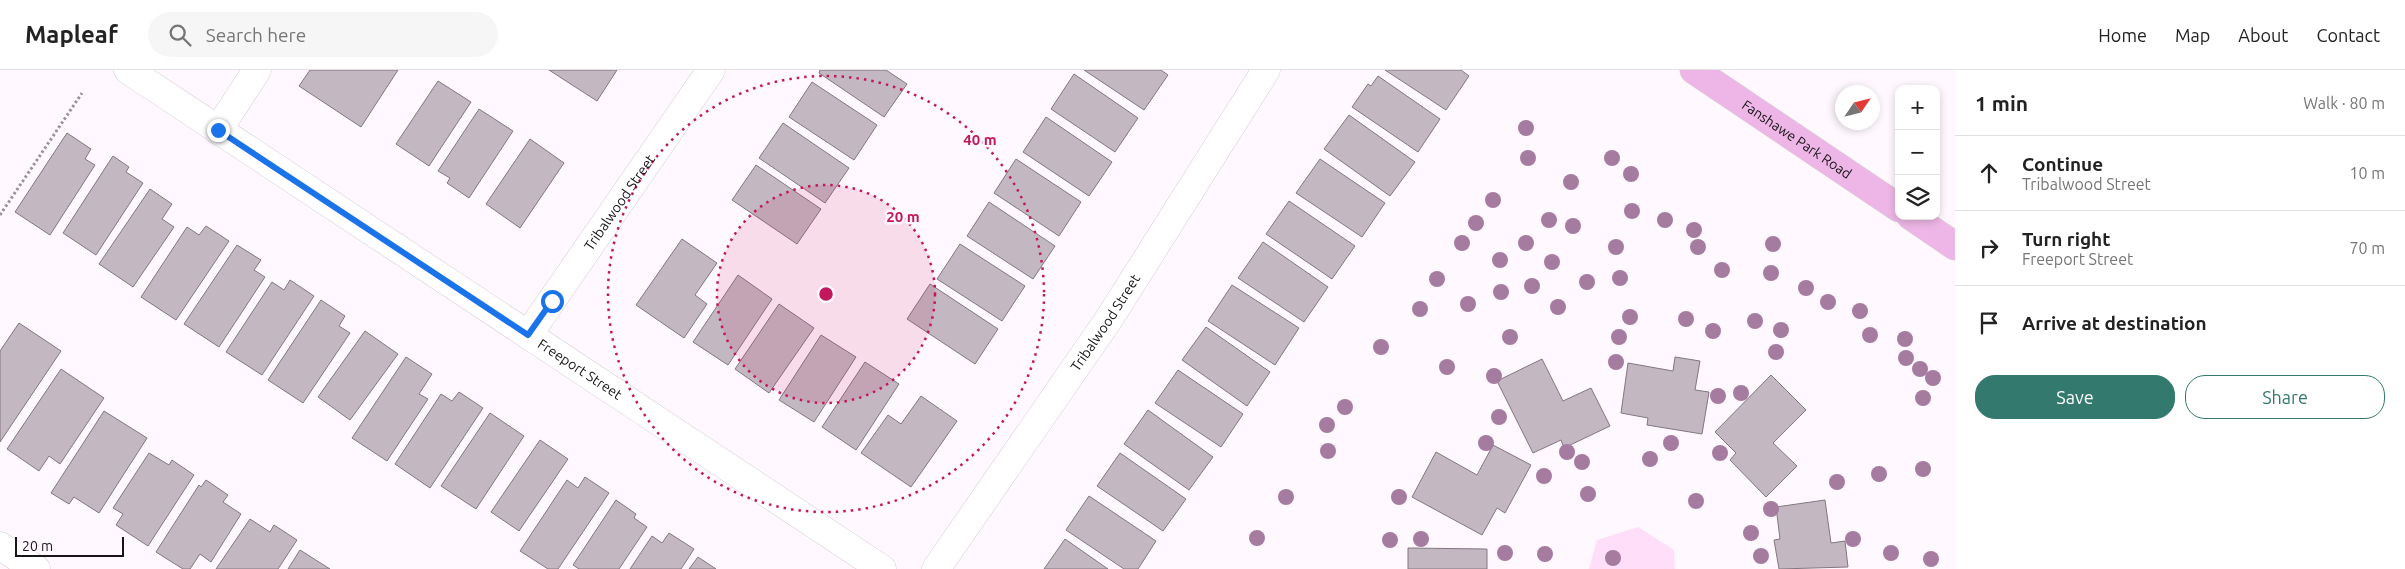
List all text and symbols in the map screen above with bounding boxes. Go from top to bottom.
search box [148,12,498,57]
text: Mapleaf [25,21,118,48]
icon: search [166,21,194,49]
text: Search here [206,24,306,46]
text: Home [2098,25,2147,45]
text: Map [2175,25,2210,45]
text: About [2238,25,2288,45]
text: Contact [2316,25,2380,45]
north arrow [1835,85,1880,130]
map controls [1895,85,1940,220]
button: + [1895,85,1940,130]
text: 1 min [1975,91,2028,115]
text: Walk · 80 m [2303,94,2385,112]
street label: Fanshawe Park Road [1739,97,1855,182]
route end [207,119,230,142]
button: − [1895,130,1940,175]
text: 40 m [963,131,997,148]
street label: Tribalwood Street [581,151,658,254]
text: Continue [2022,153,2103,175]
icon: ahead [1975,159,2003,187]
text: 10 m [2349,164,2385,182]
button: layers [1895,175,1940,220]
text: Tribalwood Street [2022,175,2151,193]
text: 20 m [886,208,920,225]
text: Turn right [2022,228,2110,250]
icon: right [1975,234,2003,262]
text: 70 m [2349,239,2385,257]
text: Freeport Street [2022,250,2133,268]
street label: Tribalwood Street [1067,271,1143,374]
centre of rings [817,285,835,303]
route start [541,290,564,313]
icon: arrive [1975,309,2003,337]
text: Arrive at destination [2022,312,2207,334]
street label: Freeport Street [535,336,625,403]
button: Save [1975,375,2175,419]
button: Share [2185,375,2385,419]
scale bar [15,534,124,557]
text: 20 m [22,538,53,554]

